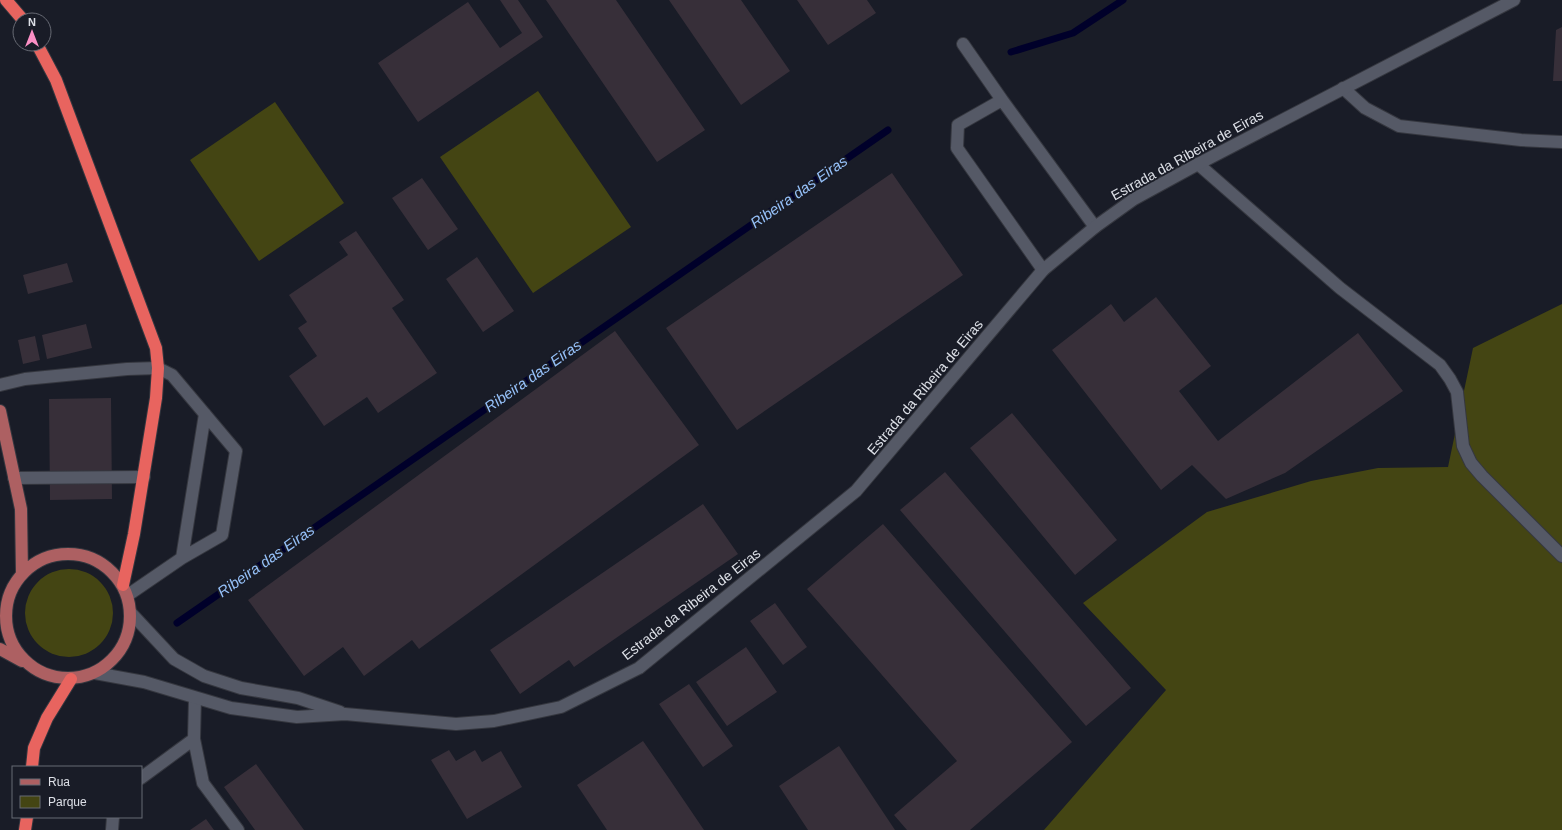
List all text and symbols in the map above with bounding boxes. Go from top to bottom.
north arrow [12,12,52,52]
text: N [28,16,36,28]
street label: Estrada da Ribeira de Eiras [1108,107,1266,203]
water label: Ribeira das Eiras [747,152,851,231]
street label: Estrada da Ribeira de Eiras [864,316,986,458]
water label: Ribeira das Eiras [481,336,585,415]
water label: Ribeira das Eiras [214,521,318,600]
street label: Estrada da Ribeira de Eiras [619,545,763,663]
legend [12,766,142,818]
text: Rua [48,775,70,789]
text: Parque [48,795,87,809]

